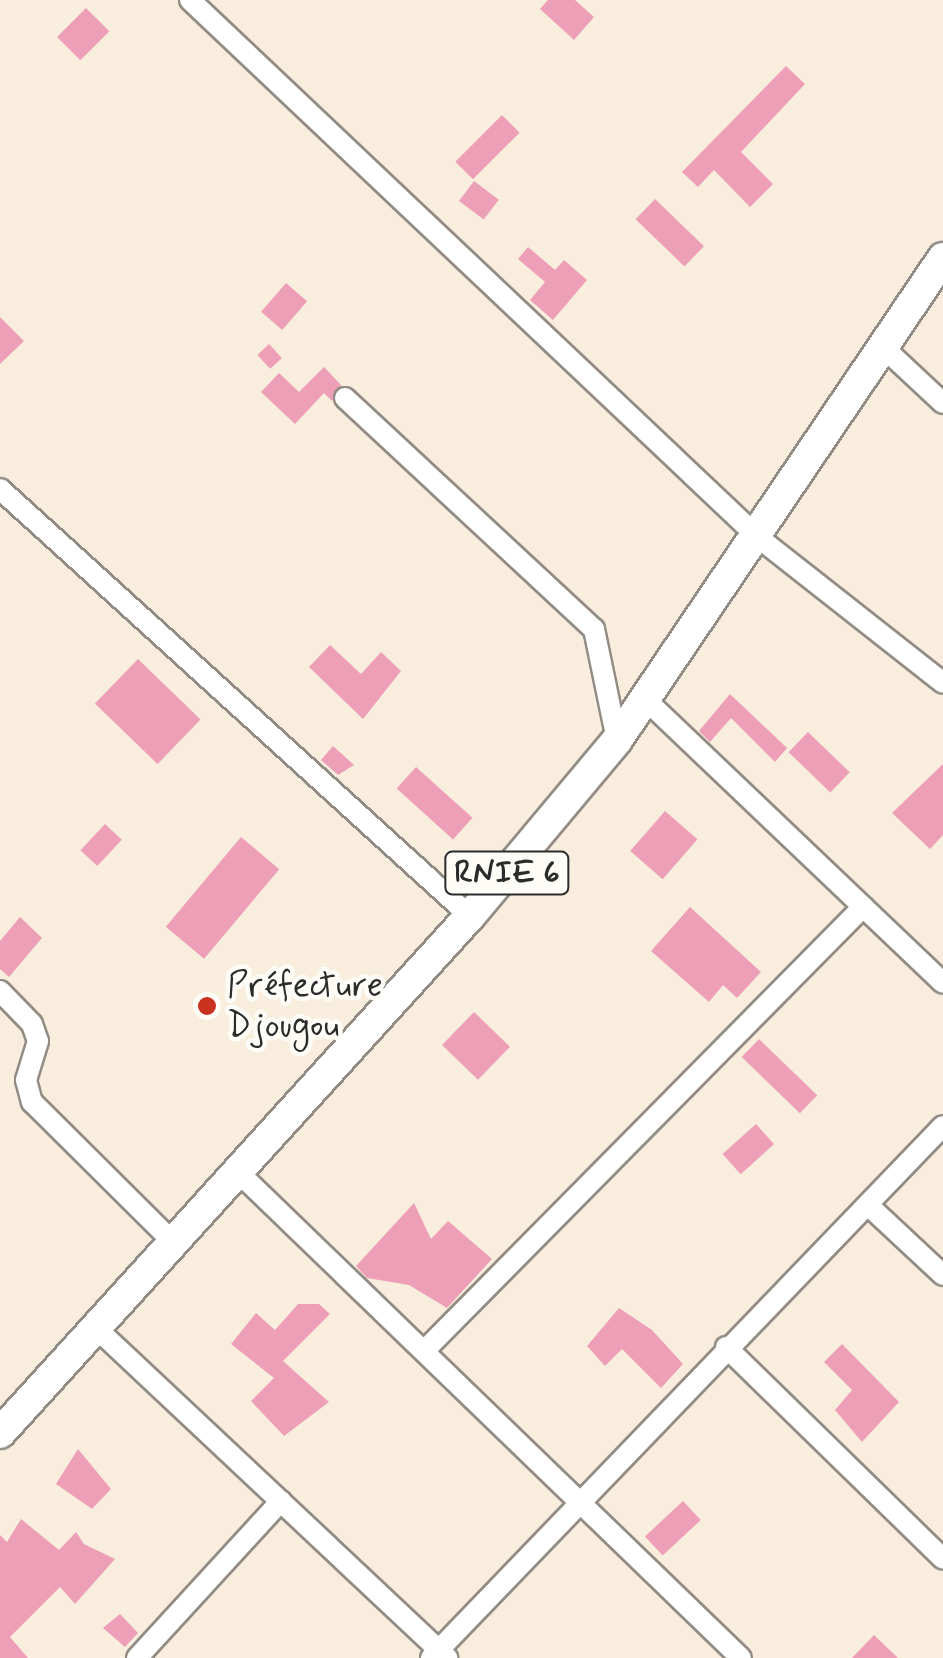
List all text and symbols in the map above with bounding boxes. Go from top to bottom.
road number: RNIE 6 [442,846,572,900]
place label: Préfecture Djougou [227,965,383,1047]
marker: Préfecture Djougou [196,995,218,1017]

